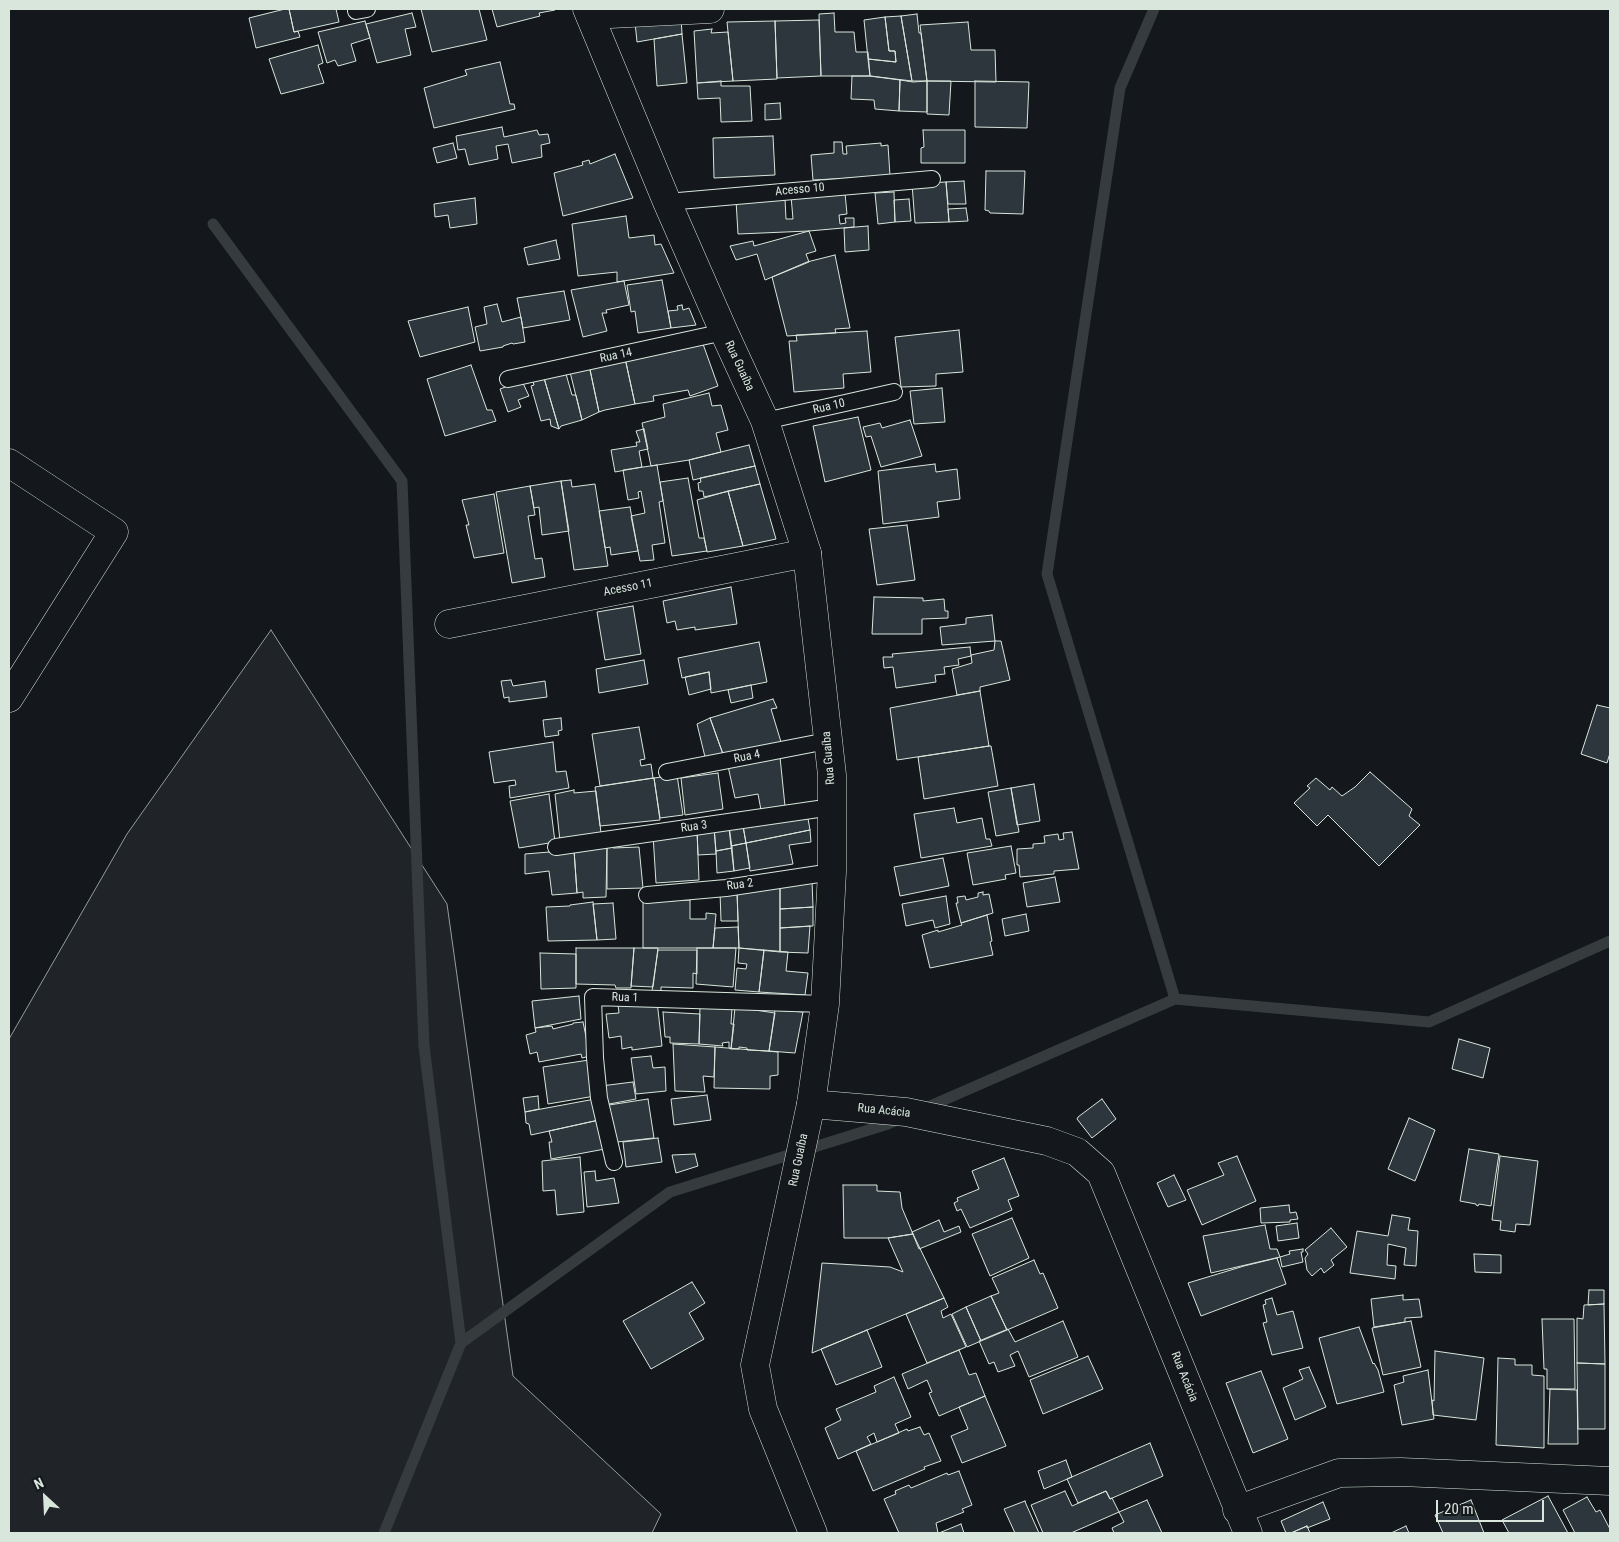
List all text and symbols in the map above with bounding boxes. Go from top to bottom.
street label: Acesso 10 [775,181,825,199]
street label: Rua Guaíba [721,339,757,393]
street label: Rua 14 [599,346,633,366]
street label: Rua 10 [812,396,846,418]
street label: Acesso 11 [602,576,654,600]
street label: Rua Guaíba [819,731,839,785]
street label: Rua 4 [733,747,761,767]
street label: Rua 3 [680,818,708,836]
street label: Rua 2 [726,876,754,894]
street label: Rua 1 [611,990,639,1006]
street label: Rua Acácia [857,1101,911,1121]
street label: Rua Guaíba [786,1132,812,1188]
street label: Rua Acácia [1167,1350,1201,1404]
north arrow [20,1472,70,1522]
text: N [31,1474,46,1492]
scale bar [1439,1490,1546,1522]
text: 20 m [1444,1500,1474,1518]

